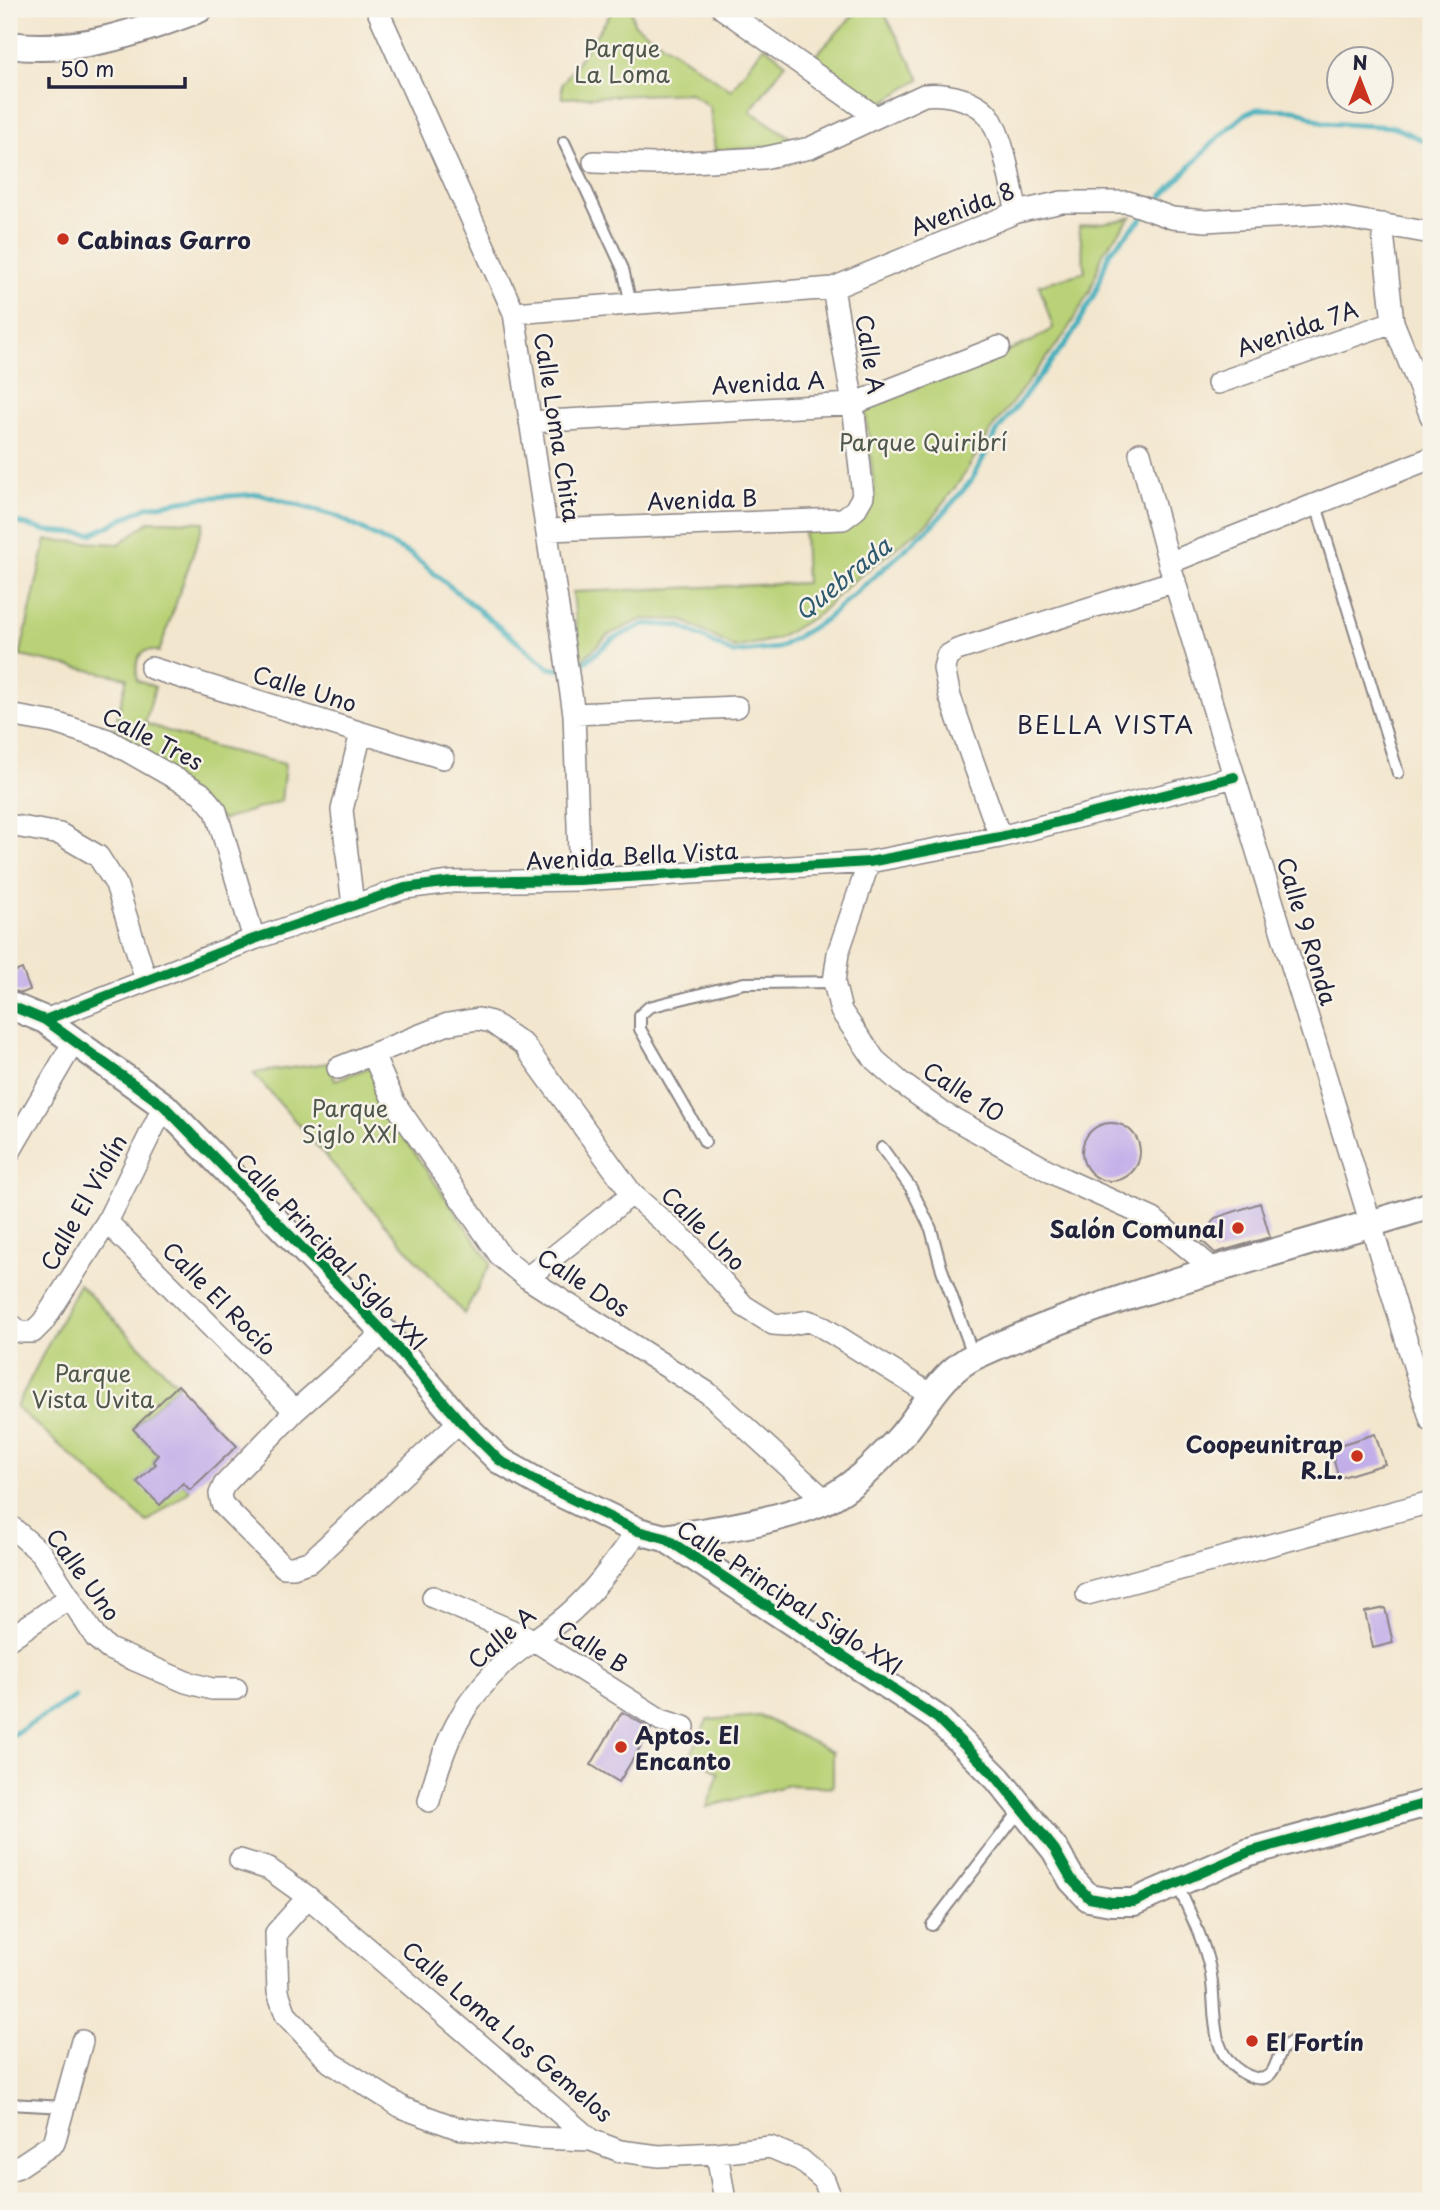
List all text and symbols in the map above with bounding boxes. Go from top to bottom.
park label: Parque La Loma [574,30,671,91]
scale bar [49,46,186,90]
north arrow [1324,46,1394,116]
text: N [1352,48,1368,76]
text: 50 m [60,52,114,84]
street label: Avenida 8 [905,172,1019,244]
place label: Cabinas Garro [77,222,251,257]
marker: Cabinas Garro [55,231,71,247]
street label: Avenida 7A [1232,291,1362,365]
street label: Calle A [847,312,895,396]
street label: Calle Loma Chita [526,330,590,525]
street label: Avenida A [711,362,825,402]
park label: Parque Quiribrí [839,424,1008,459]
street label: Avenida B [646,480,758,518]
water label: Quebrada [786,527,899,628]
street label: Calle Uno [249,656,361,720]
street label: Calle Tres [96,698,210,778]
district label: BELLA VISTA [1017,706,1195,742]
street label: Avenida Bella Vista [525,832,740,878]
street label: Calle 9 Ronda [1269,853,1347,1009]
street label: Calle 10 [916,1052,1012,1130]
park label: Parque Siglo XXI [302,1090,398,1151]
street label: Calle El Violín [31,1127,135,1277]
street label: Calle Principal Siglo XXI [228,1144,436,1358]
street label: Calle Uno [654,1178,754,1278]
place label: Salón Comunal [1050,1211,1224,1246]
marker: Salón Comunal [1230,1220,1246,1236]
street label: Calle El Rocío [155,1233,285,1363]
street label: Calle Dos [531,1239,637,1325]
park label: Parque Vista Uvita [32,1355,155,1416]
place label: Coopeunitrap R.L. [1186,1426,1343,1487]
marker: Coopeunitrap R.L. [1349,1448,1365,1464]
street label: Calle Principal Siglo XXI [670,1511,910,1683]
street label: Calle Uno [38,1520,130,1628]
street label: Calle A [459,1598,543,1676]
street label: Calle B [551,1611,635,1681]
place label: Aptos. El Encanto [635,1717,739,1778]
marker: Aptos. El Encanto [613,1739,629,1755]
street label: Calle Loma Los Gemelos [395,1932,621,2130]
place label: El Fortín [1266,2024,1364,2059]
marker: El Fortín [1244,2033,1260,2049]

